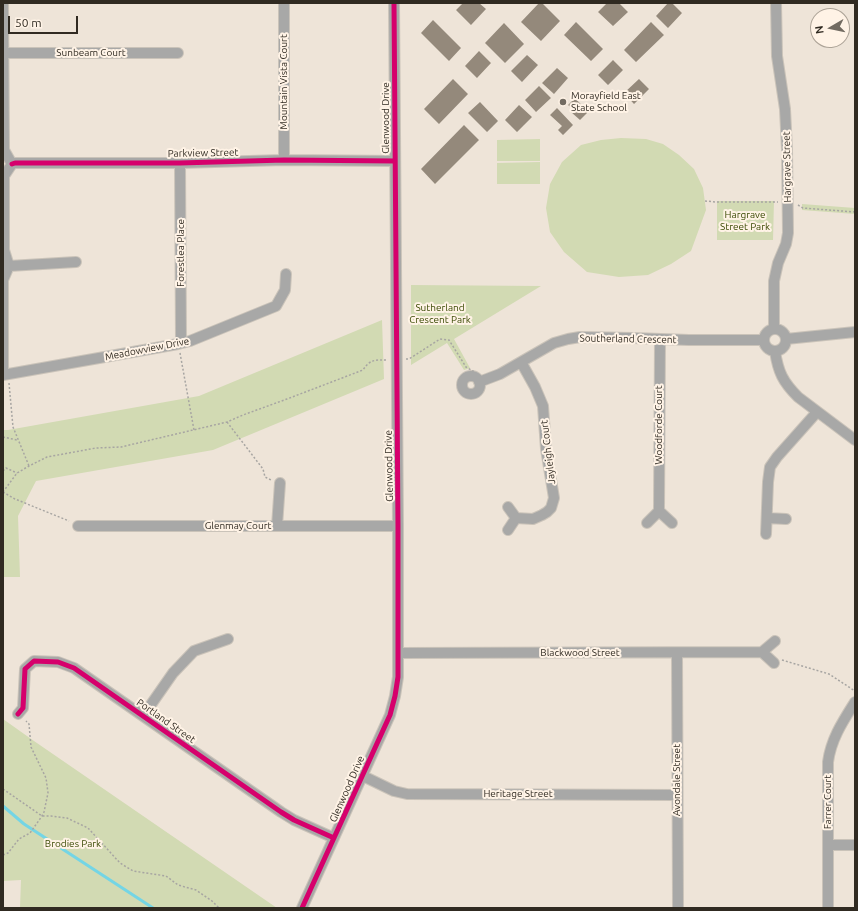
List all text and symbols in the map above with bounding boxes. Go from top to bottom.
scale bar [10,8,80,34]
north arrow [810,8,850,48]
text: 50 m [15,16,42,29]
text: N [813,25,826,35]
street label: Mountain Vista Court [278,34,290,130]
street label: Sunbeam Court [56,47,126,59]
street label: Glenwood Drive [380,82,392,154]
place label: Morayfield East State School [571,90,641,114]
marker: Morayfield East State School [558,97,568,107]
street label: Hargrave Street [780,131,794,203]
street label: Parkview Street [168,146,238,160]
park label: Hargrave Street Park [720,209,770,232]
street label: Forestlea Place [175,219,187,287]
park label: Sutherland Crescent Park [409,302,471,326]
street label: Southerland Crescent [579,332,677,346]
street label: Meadowview Drive [104,335,190,363]
street label: Woodforde Court [653,385,665,465]
street label: Jayleigh Court [538,419,558,485]
street label: Glenwood Drive [382,430,396,502]
street label: Glenmay Court [205,520,271,532]
street label: Blackwood Street [540,647,620,659]
street label: Portland Street [134,696,198,746]
street label: Avondale Street [671,744,683,816]
street label: Glenwood Drive [327,754,367,824]
street label: Farrer Court [822,775,834,829]
street label: Heritage Street [483,788,553,800]
park label: Brodies Park [45,838,101,850]

